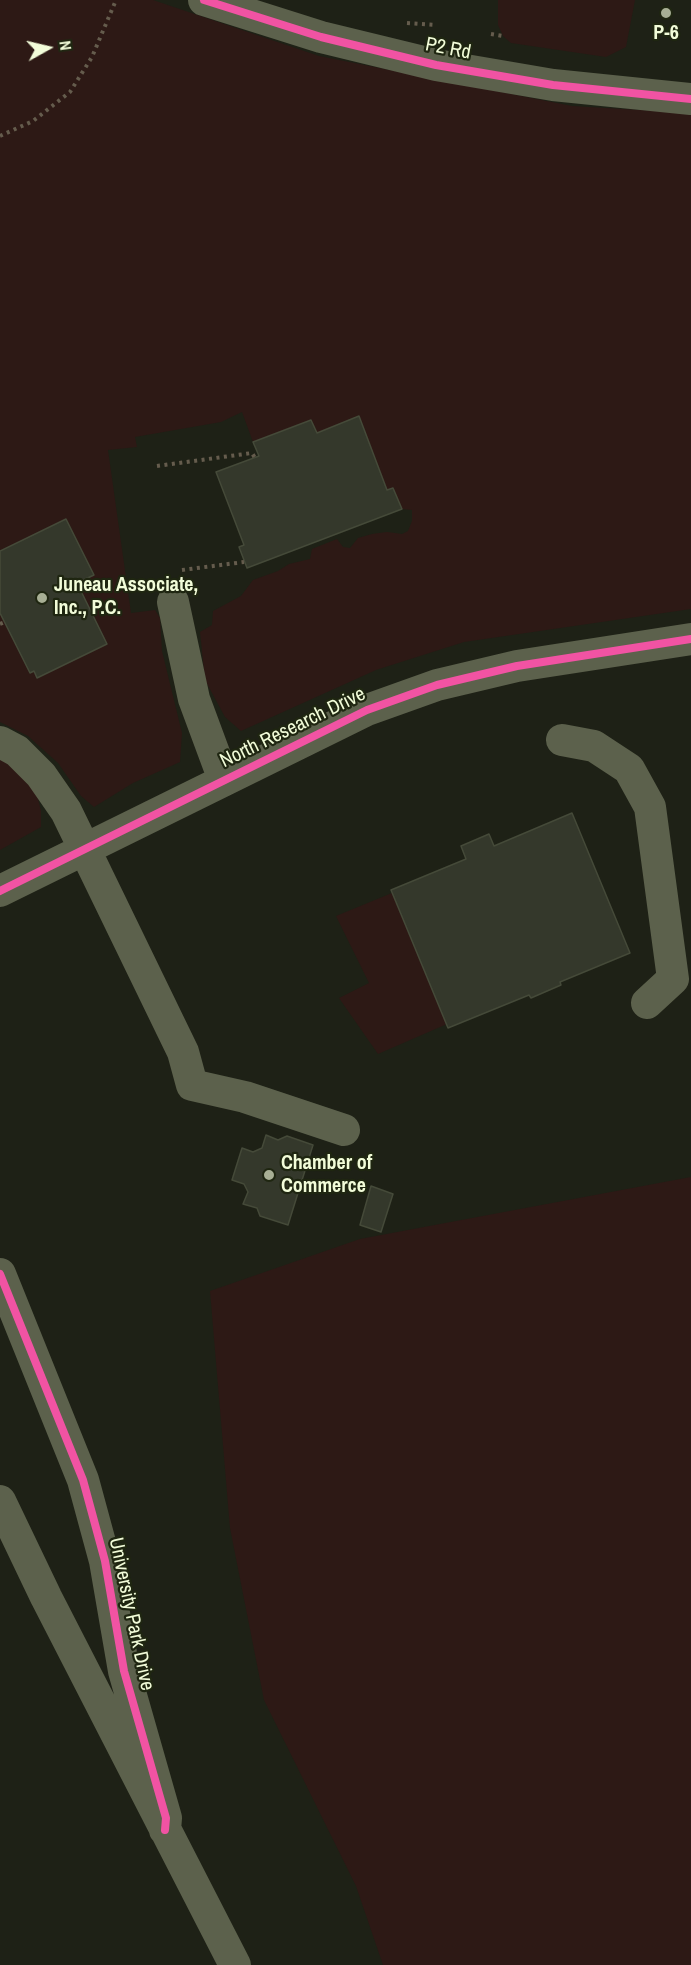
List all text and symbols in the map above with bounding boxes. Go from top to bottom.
marker: P-6 [659,6,673,20]
north arrow [18,18,78,78]
place label: P-6 [653,22,679,46]
street label: P2 Rd [423,33,473,65]
text: N [54,39,77,52]
place label: Juneau Associate, Inc., P.C. [54,574,198,621]
marker: Juneau Associate, Inc., P.C. [35,591,49,605]
street label: North Research Drive [216,682,370,774]
place label: Chamber of Commerce [281,1152,372,1199]
marker: Chamber of Commerce [262,1168,276,1182]
street label: University Park Drive [103,1535,159,1693]

